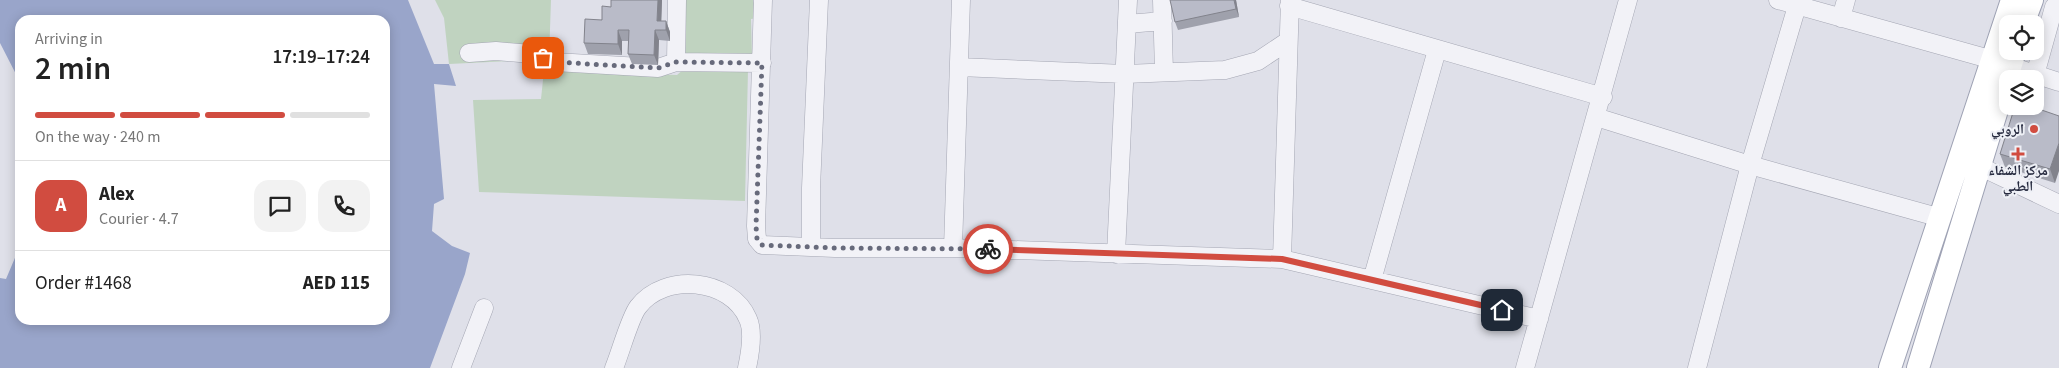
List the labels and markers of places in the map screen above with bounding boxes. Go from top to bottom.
pin [522,37,564,79]
place label: الروبي [1991,120,2024,140]
marker: الروبي [2028,123,2040,135]
marker: مركز الشفاء الطبي [2012,148,2024,160]
place label: مركز الشفاء الطبي [1988,161,2048,197]
pin [1481,289,1523,331]

